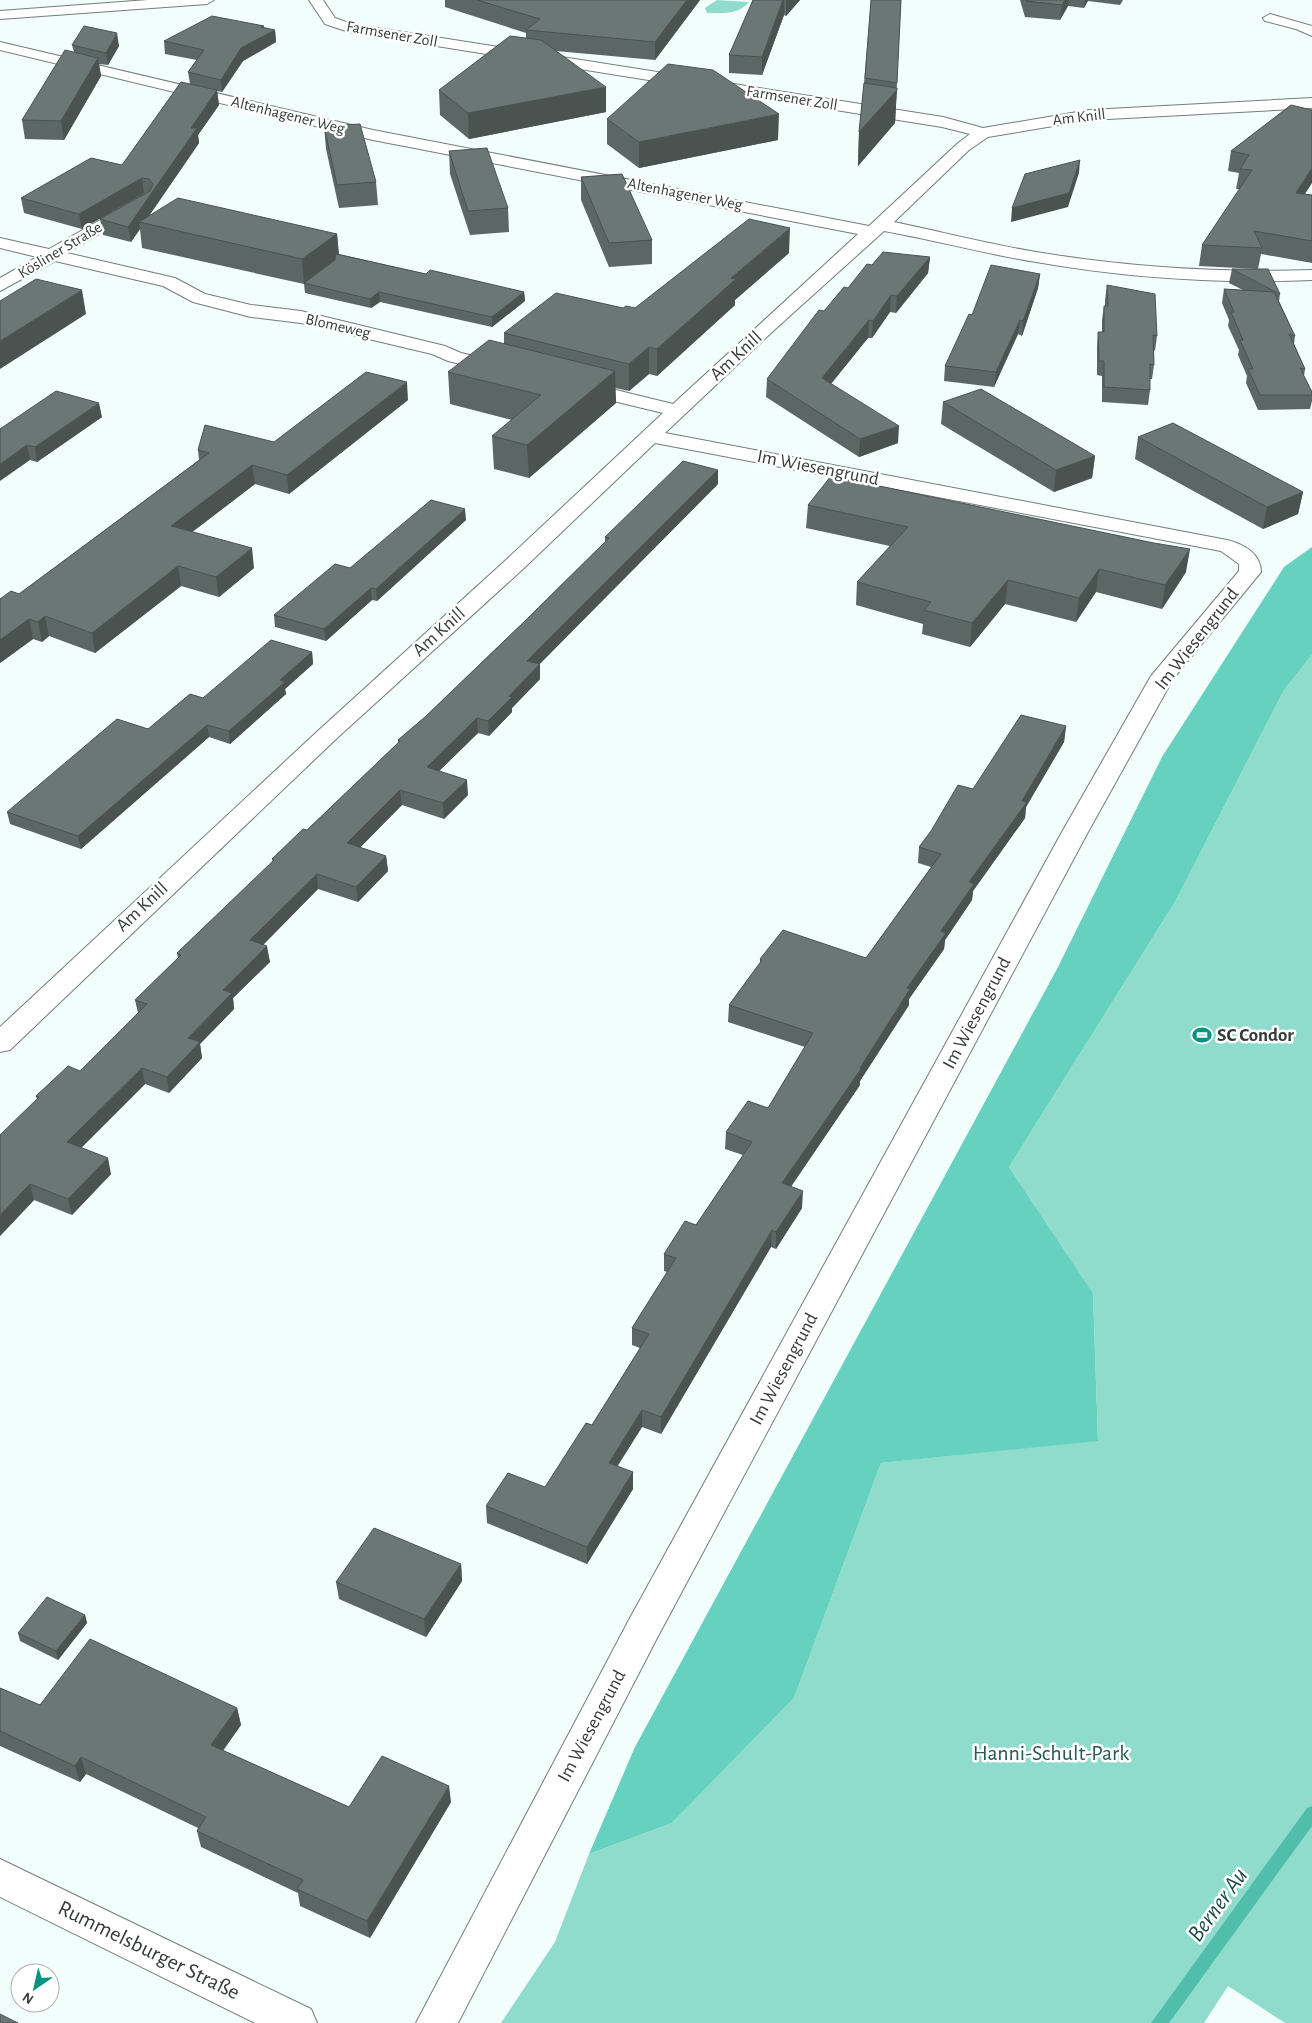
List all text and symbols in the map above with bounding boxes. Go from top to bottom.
street label: Farmsener Zoll [345,18,439,50]
street label: Farmsener Zoll [745,83,839,113]
street label: Altenhagener Weg [229,93,347,137]
street label: Am Knill [1052,106,1106,128]
street label: Altenhagener Weg [626,175,744,213]
street label: Kösliner Straße [15,219,105,281]
street label: Blomeweg [304,311,372,341]
street label: Am Knill [706,328,766,384]
street label: Im Wiesengrund [755,447,881,489]
street label: Im Wiesengrund [1151,584,1243,694]
street label: Am Knill [409,604,469,660]
street label: Am Knill [112,879,172,935]
street label: Im Wiesengrund [940,954,1014,1072]
sports icon: SC Condor [1191,1024,1213,1046]
place label: SC Condor [1217,1026,1294,1045]
street label: Im Wiesengrund [747,1310,821,1428]
street label: Im Wiesengrund [555,1667,629,1785]
park label: Hanni-Schult-Park [973,1742,1129,1764]
water label: Berner Au [1183,1864,1253,1946]
street label: Rummelsburger Straße [55,1896,243,2004]
north arrow [10,1963,60,2013]
text: N [20,1989,36,2006]

